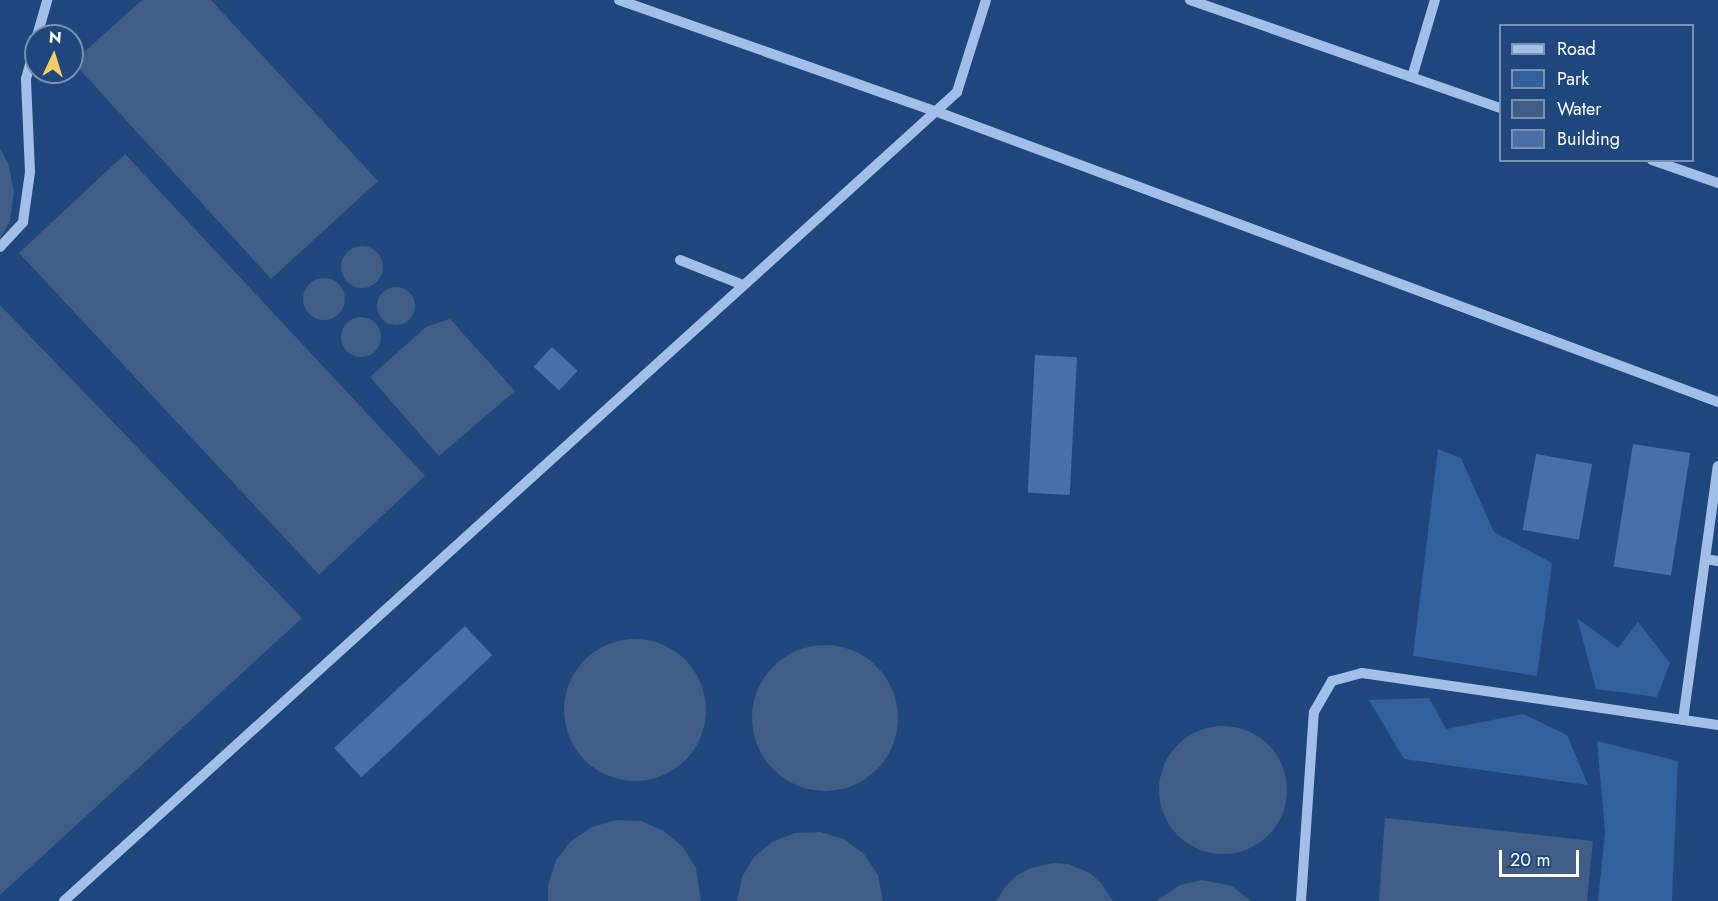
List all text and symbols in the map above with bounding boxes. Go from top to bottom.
north arrow [24,24,84,84]
legend [1499,24,1694,162]
text: N [48,26,62,49]
text: Road [1557,36,1596,62]
text: Park [1557,66,1589,92]
text: Water [1557,96,1601,122]
text: Building [1557,126,1620,152]
scale bar [1502,838,1582,876]
text: 20 m [1510,847,1550,873]

